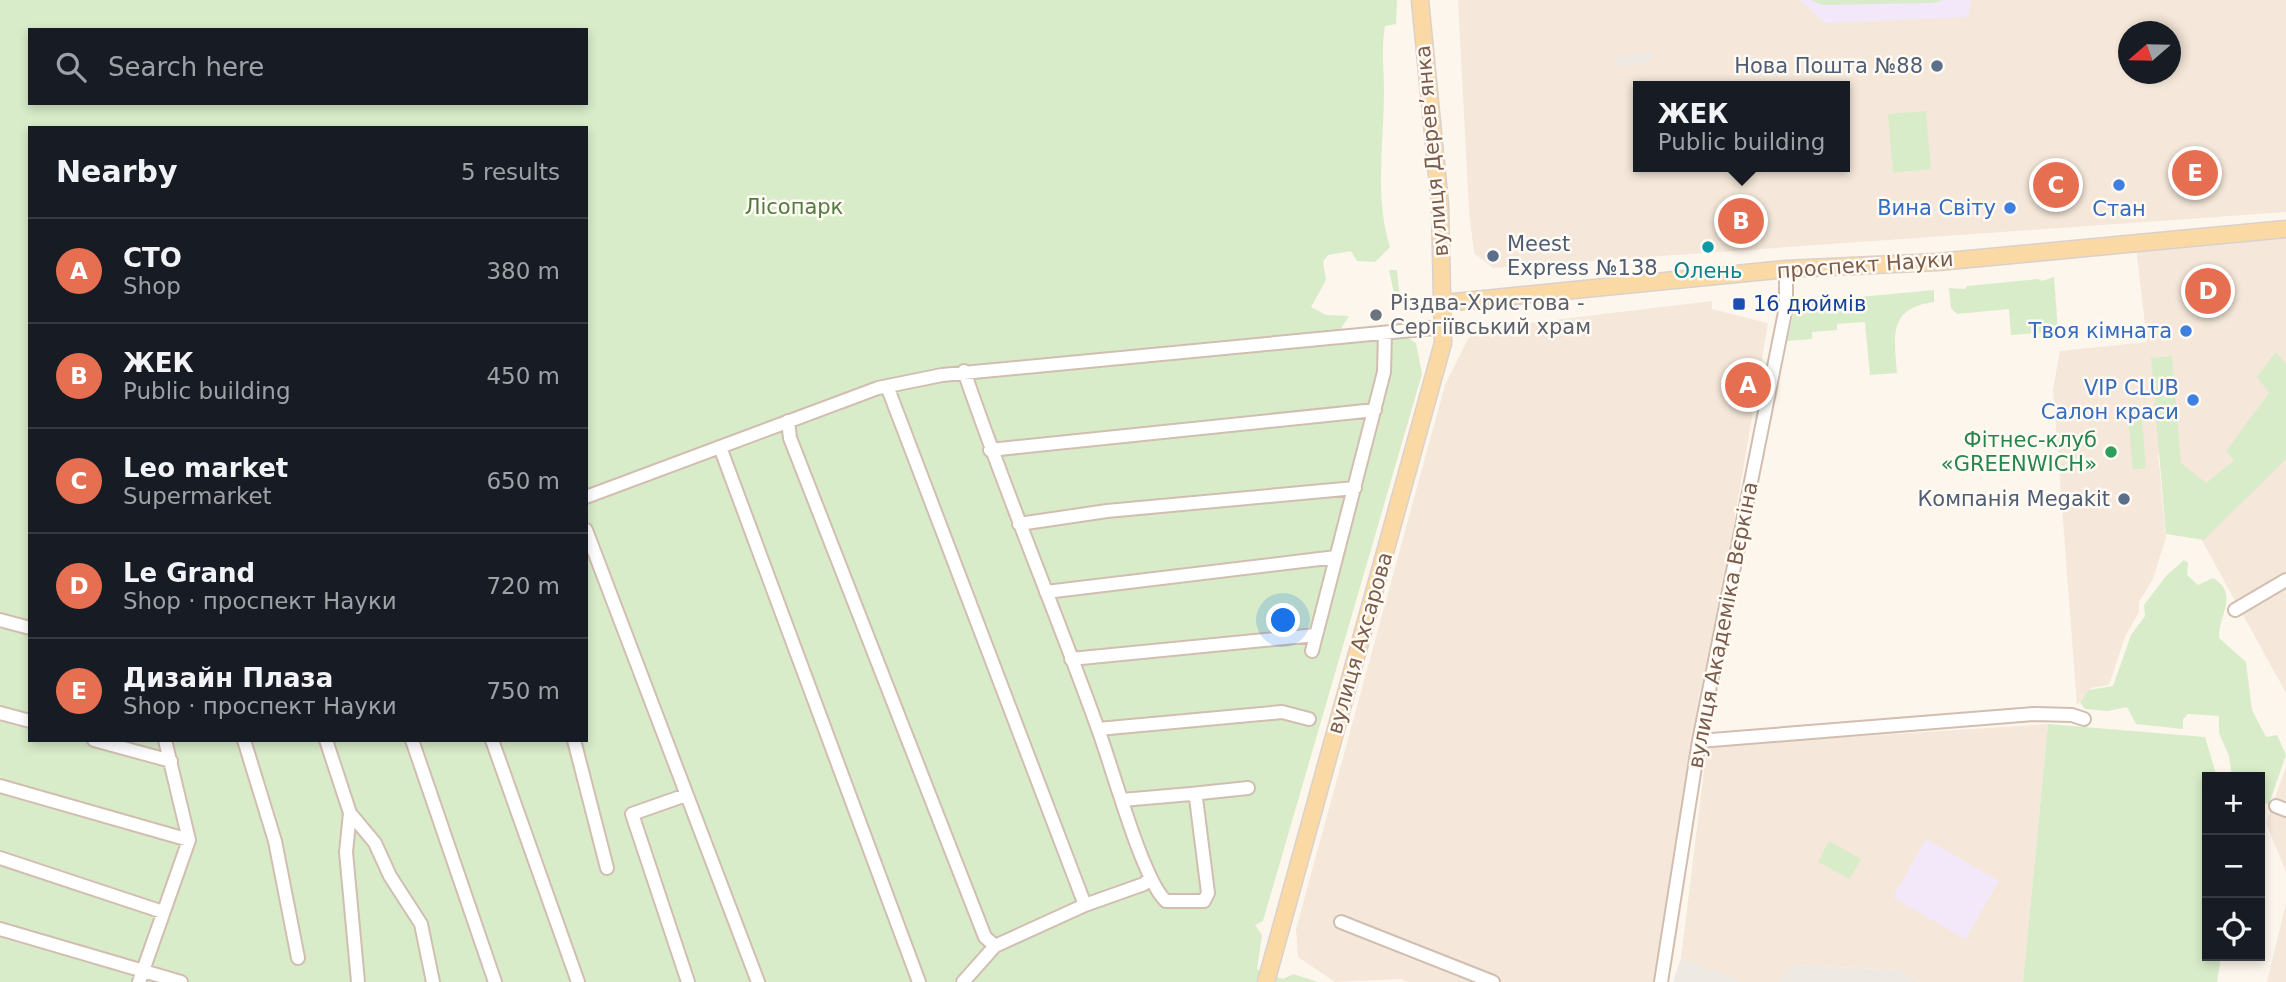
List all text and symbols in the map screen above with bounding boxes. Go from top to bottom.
north arrow [2118,21,2181,84]
search box [28,28,588,105]
street label: вулиця Дерев’янка [1411,44,1453,258]
icon: search [52,48,90,86]
text: Search here [108,52,264,82]
place label: Нова Пошта №88 [1734,54,1923,78]
marker: Нова Пошта №88 [1929,58,1945,74]
popup [1633,81,1850,172]
text: ЖЕК [1658,99,1729,129]
text: Public building [1658,129,1825,155]
pin: E [2172,147,2218,199]
text: Nearby [56,154,178,189]
text: 5 results [461,159,560,185]
pin: C [2033,159,2079,211]
marker: Стан [2111,177,2127,193]
park label: Лісопарк [745,195,843,219]
pin: B [1718,195,1764,247]
place label: Вина Світу [1877,196,1996,220]
place label: Стан [2092,197,2146,221]
marker: Вина Світу [2002,200,2018,216]
place label: Meest Express №138 [1507,232,1658,280]
marker: Олень [1700,239,1716,255]
text: СТО [123,243,182,273]
street label: проспект Науки [1776,247,1954,283]
marker: Meest Express №138 [1485,248,1501,264]
text: A [70,258,88,284]
text: 380 m [486,258,560,284]
place label: Олень [1674,259,1742,283]
pin: D [2185,265,2231,317]
text: Shop [123,273,181,299]
place label: Різдва-Христова - Сергіївський храм [1390,291,1591,339]
place label: 16 дюймів [1753,292,1866,316]
marker: 16 дюймів [1731,296,1747,312]
marker: Різдва-Христова - Сергіївський храм [1368,307,1384,323]
place label: Твоя кімната [2028,319,2172,343]
marker: Твоя кімната [2178,323,2194,339]
text: ЖЕК [123,348,194,378]
pin: A [1725,359,1771,411]
text: B [70,363,88,389]
text: 450 m [486,363,560,389]
place label: VIP CLUB Салон краси [2041,376,2179,424]
text: Public building [123,378,291,404]
marker: VIP CLUB Салон краси [2185,392,2201,408]
place label: Фітнес-клуб «GREENWICH» [1941,428,2097,476]
marker: Фітнес-клуб «GREENWICH» [2103,444,2119,460]
text: Leo market [123,453,288,483]
text: C [71,468,87,494]
text: 650 m [486,468,560,494]
street label: вулиця Академіка Вєркіна [1683,480,1763,770]
text: Supermarket [123,483,272,509]
place label: Компанія Megakit [1917,487,2110,511]
marker: Компанія Megakit [2116,491,2132,507]
street label: вулиця Ахсарова [1323,549,1397,737]
text: Le Grand [123,558,255,588]
text: D [69,573,89,599]
text: 720 m [486,573,560,599]
text: Shop · проспект Науки [123,588,397,614]
your location [1266,603,1300,637]
text: Дизайн Плаза [123,663,333,693]
text: E [71,678,87,704]
text: 750 m [486,678,560,704]
text: Shop · проспект Науки [123,693,397,719]
map controls [2202,772,2265,961]
button: + [2202,772,2265,835]
button: − [2202,835,2265,898]
button: locate [2202,898,2265,961]

